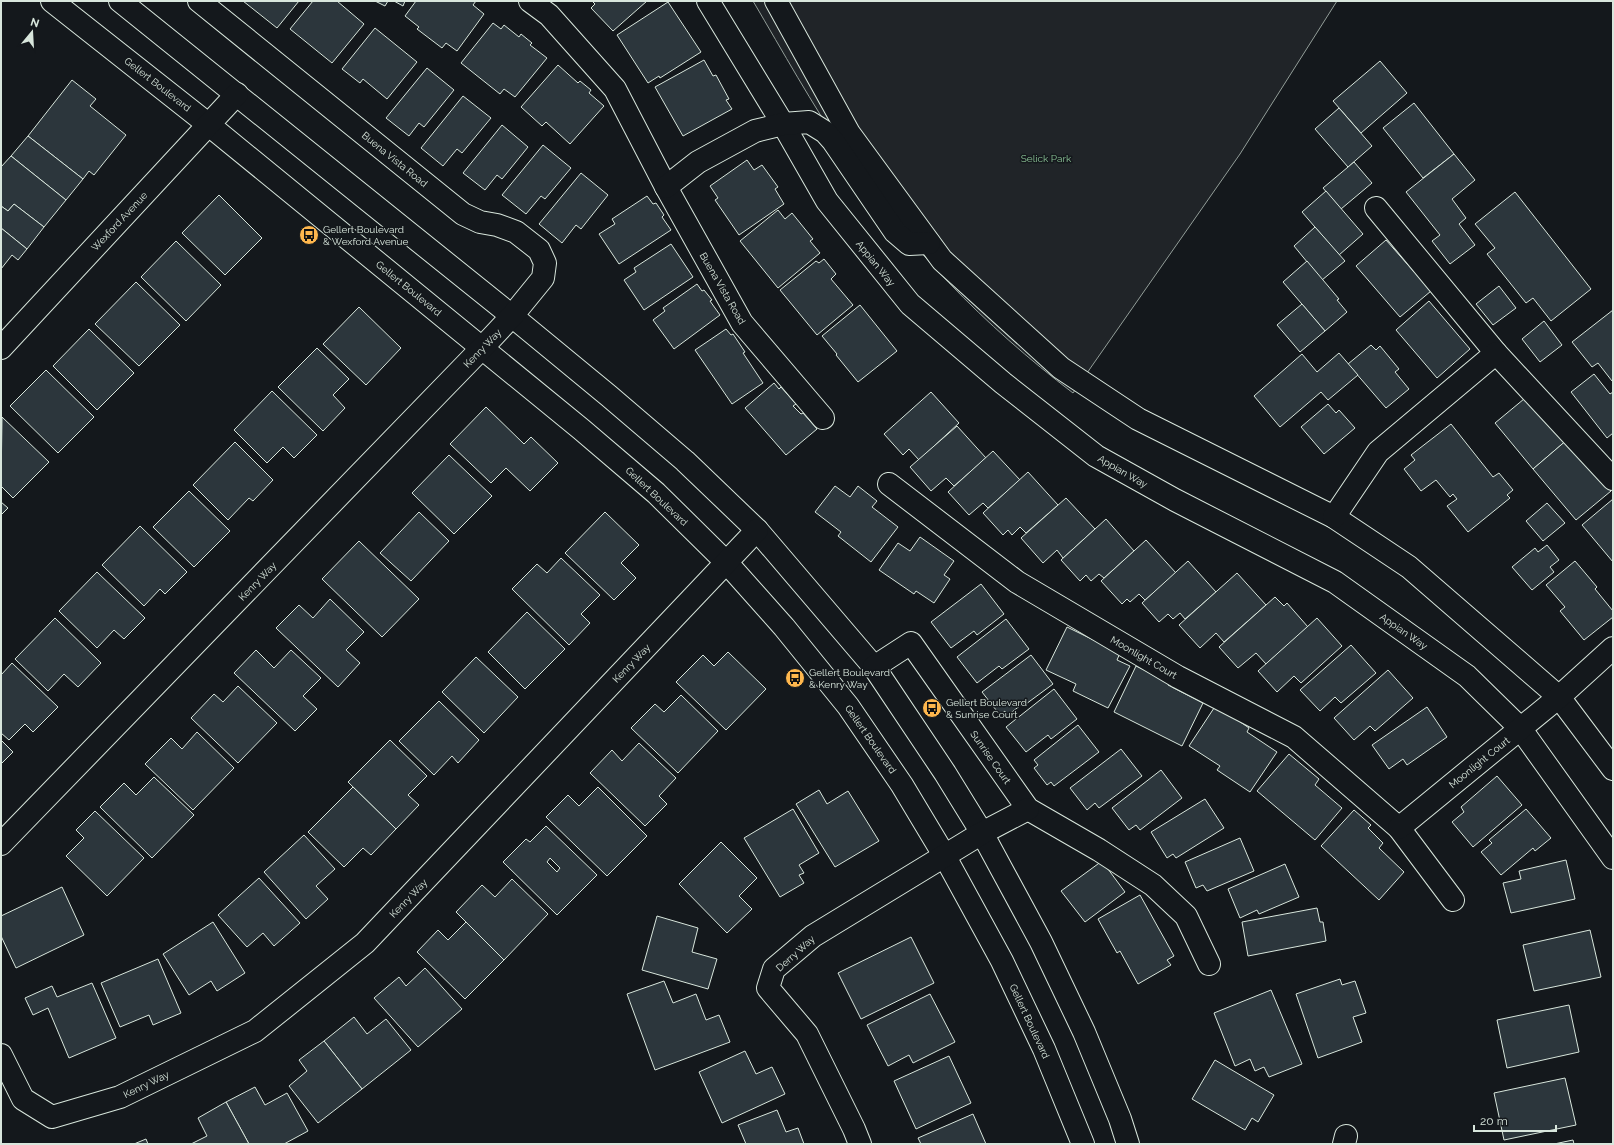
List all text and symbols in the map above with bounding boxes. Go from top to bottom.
north arrow [12,12,52,52]
text: N [29,15,41,30]
street label: Gellert Boulevard [122,55,193,114]
street label: Buena Vista Road [360,130,430,189]
park label: Selick Park [1021,153,1072,164]
street label: Wexford Avenue [89,190,150,253]
bus stop icon: Gellert Boulevard & Wexford Avenue [298,224,320,246]
place label: Gellert Boulevard & Wexford Avenue [323,224,409,247]
street label: Appian Way [854,238,898,289]
street label: Buena Vista Road [698,250,748,326]
street label: Gellert Boulevard [374,259,444,318]
street label: Kenry Way [461,326,504,370]
street label: Appian Way [1096,453,1150,490]
street label: Gellert Boulevard [623,465,690,528]
street label: Kenry Way [236,559,279,603]
street label: Appian Way [1378,611,1430,652]
street label: Moonlight Court [1109,634,1179,681]
street label: Kenry Way [610,641,653,685]
bus stop icon: Gellert Boulevard & Kenry Way [784,667,806,689]
place label: Gellert Boulevard & Kenry Way [809,667,890,690]
bus stop icon: Gellert Boulevard & Sunrise Court [921,697,943,719]
place label: Gellert Boulevard & Sunrise Court [946,697,1027,720]
street label: Gellert Boulevard [843,703,898,776]
street label: Sunrise Court [968,729,1013,787]
street label: Moonlight Court [1447,734,1512,790]
street label: Kenry Way [387,876,430,920]
street label: Derry Way [774,933,817,974]
street label: Gellert Boulevard [1007,982,1052,1060]
street label: Kenry Way [122,1068,171,1100]
scale bar [1474,1107,1556,1133]
text: 20 m [1480,1114,1508,1128]

